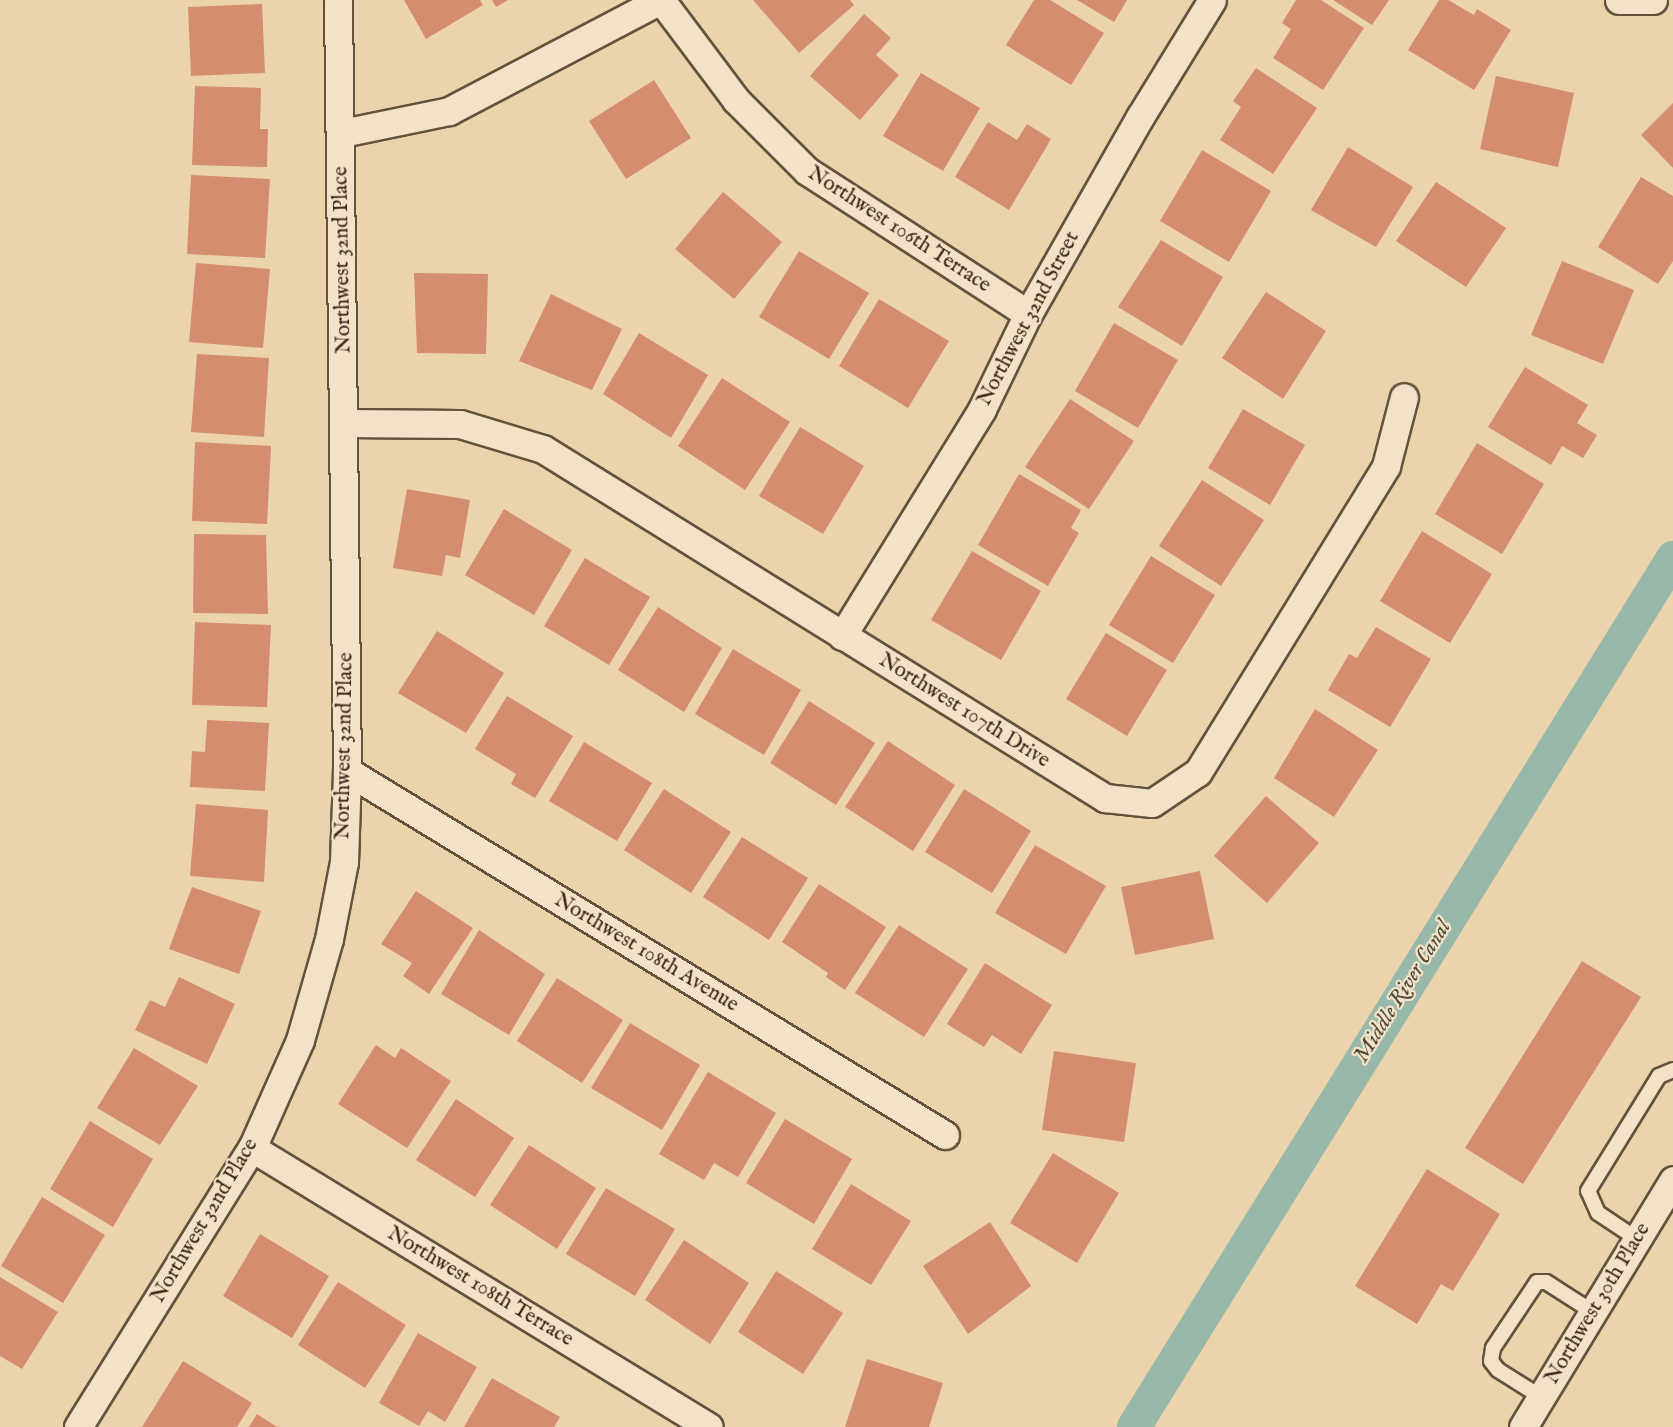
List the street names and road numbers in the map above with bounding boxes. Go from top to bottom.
street label: Northwest 106th Terrace [803,161,995,299]
street label: Northwest 32nd Place [329,166,357,354]
street label: Northwest 32nd Street [972,227,1086,411]
street label: Northwest 107th Drive [874,648,1054,774]
street label: Northwest 32nd Place [331,652,359,840]
street label: Northwest 108th Avenue [549,888,743,1018]
street label: Northwest 32nd Place [146,1134,264,1308]
street label: Northwest 30th Place [1540,1219,1656,1389]
street label: Northwest 108th Terrace [382,1221,578,1353]

